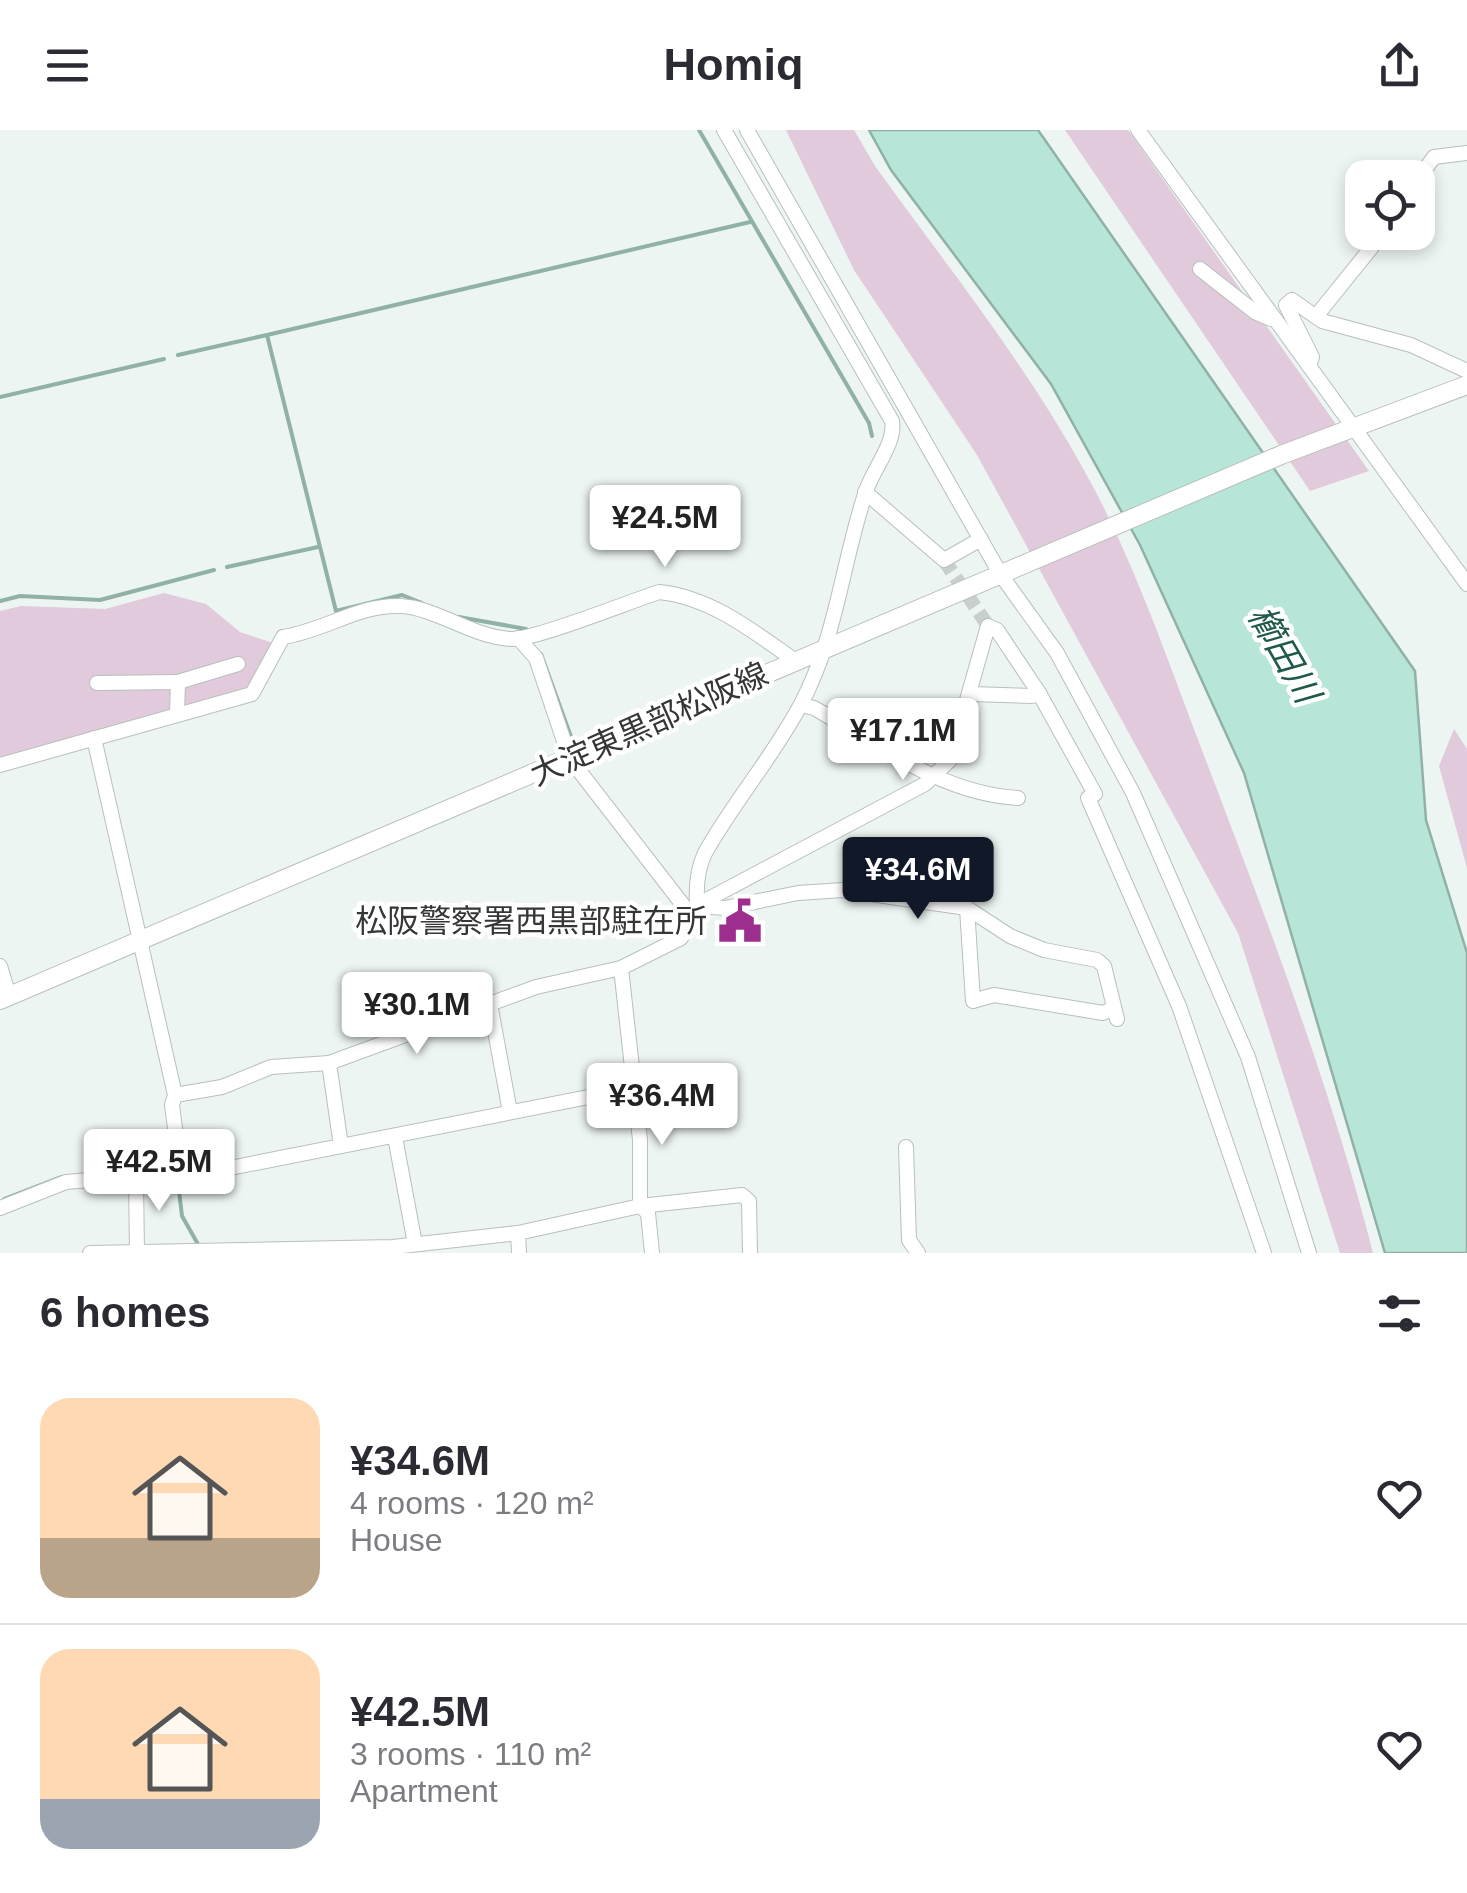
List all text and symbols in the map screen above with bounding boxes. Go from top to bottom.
icon: menu [40,38,95,93]
icon: share [1372,38,1427,93]
text: Homiq [664,39,804,90]
map controls [1345,160,1435,250]
button: locate [1345,160,1435,250]
pin: ¥24.5M [584,485,746,570]
text: ¥24.5M [612,499,718,535]
water label: 櫛田川 [1241,599,1330,712]
street label: 大淀東黒部松阪線 [525,655,773,793]
pin: ¥17.1M [822,698,984,783]
text: ¥17.1M [850,712,956,748]
pin: ¥34.6M [837,837,999,922]
text: ¥34.6M [865,851,971,887]
public building icon: 松阪警察署西黒部駐在所 [716,897,764,945]
place label: 松阪警察署西黒部駐在所 [355,903,707,939]
pin: ¥30.1M [336,972,498,1057]
text: ¥30.1M [364,986,470,1022]
pin: ¥36.4M [581,1063,743,1148]
text: ¥36.4M [609,1077,715,1113]
pin: ¥42.5M [78,1129,240,1214]
text: ¥42.5M [106,1143,212,1179]
icon: filters [1372,1286,1427,1341]
text: 6 homes [40,1289,210,1336]
text: ¥34.6M [350,1437,490,1484]
icon: home [120,1438,240,1558]
icon: heart [1372,1471,1427,1526]
text: 4 rooms · 120 m² [350,1485,594,1521]
text: House [350,1522,443,1558]
text: ¥42.5M [350,1688,490,1735]
icon: home [120,1689,240,1809]
icon: heart [1372,1722,1427,1777]
text: 3 rooms · 110 m² [350,1736,591,1772]
text: Apartment [350,1773,498,1809]

